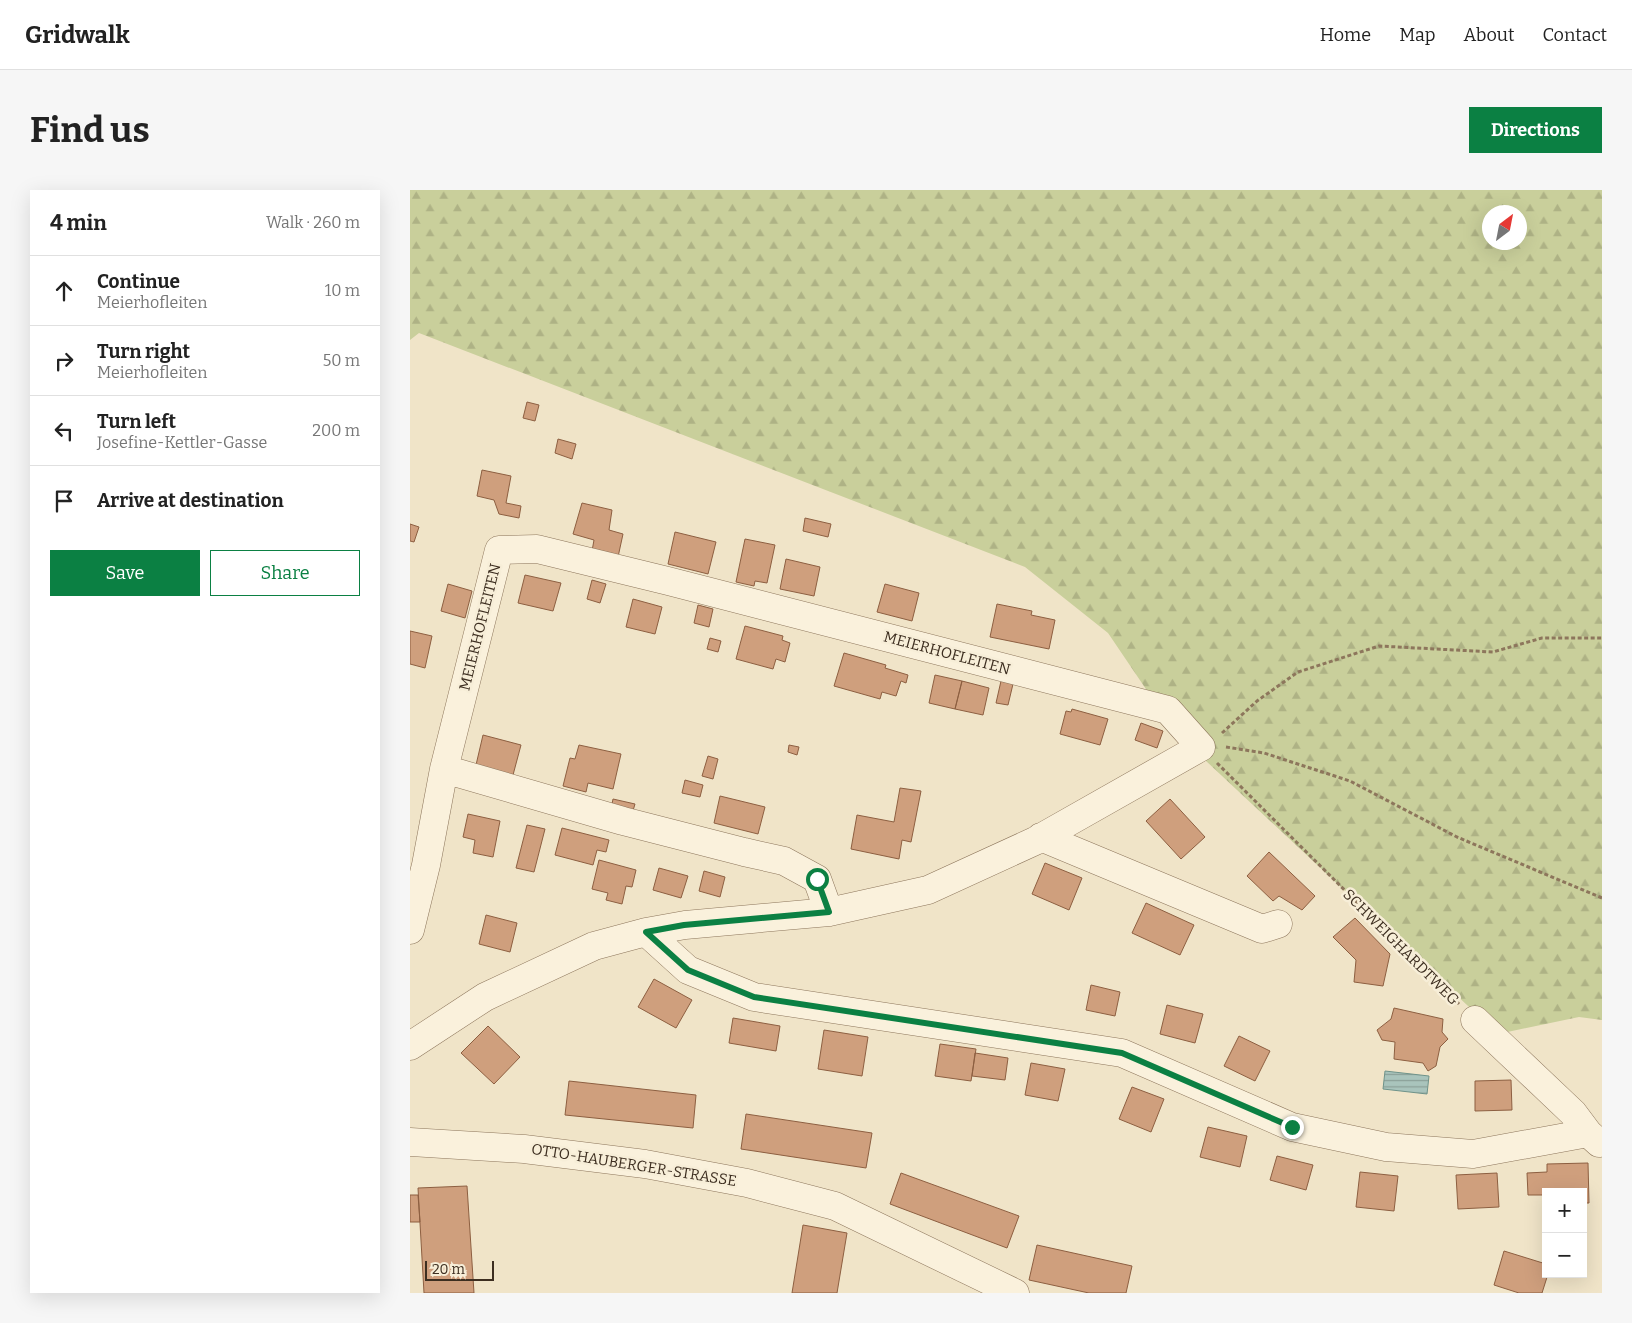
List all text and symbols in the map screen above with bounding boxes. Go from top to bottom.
text: Gridwalk [25,21,130,49]
text: Home [1320,24,1371,46]
text: Map [1399,24,1435,46]
text: About [1463,24,1514,46]
text: Contact [1542,24,1607,46]
button: Directions [1469,107,1602,153]
text: Find us [30,109,150,151]
north arrow [1482,205,1527,250]
text: 4 min [50,210,107,236]
text: Walk · 260 m [266,213,360,232]
text: Continue [97,270,180,293]
icon: ahead [50,277,78,305]
text: 10 m [325,281,360,300]
text: Meierhofleiten [97,293,207,312]
text: Turn right [97,340,190,363]
icon: right [50,347,78,375]
text: 50 m [323,351,360,370]
text: Meierhofleiten [97,363,207,382]
text: Turn left [97,410,176,433]
icon: left [50,417,78,445]
text: 200 m [312,421,360,440]
text: Josefine-Kettler-Gasse [97,433,267,452]
icon: arrive [50,487,78,515]
text: Arrive at destination [97,489,284,512]
button: Save [50,550,200,596]
button: Share [210,550,360,596]
street label: MEIERHOFLEITEN [455,561,505,693]
street label: MEIERHOFLEITEN [882,627,1012,679]
route start [806,868,829,891]
street label: SCHWEIGHARDTWEG [1339,885,1463,1009]
route end [1281,1116,1304,1139]
street label: OTTO-HAUBERGER-STRASSE [530,1140,738,1190]
map controls [1542,1188,1587,1278]
button: + [1542,1188,1587,1233]
button: − [1542,1233,1587,1278]
scale bar [425,1258,494,1281]
text: 20 m [432,1261,465,1278]

